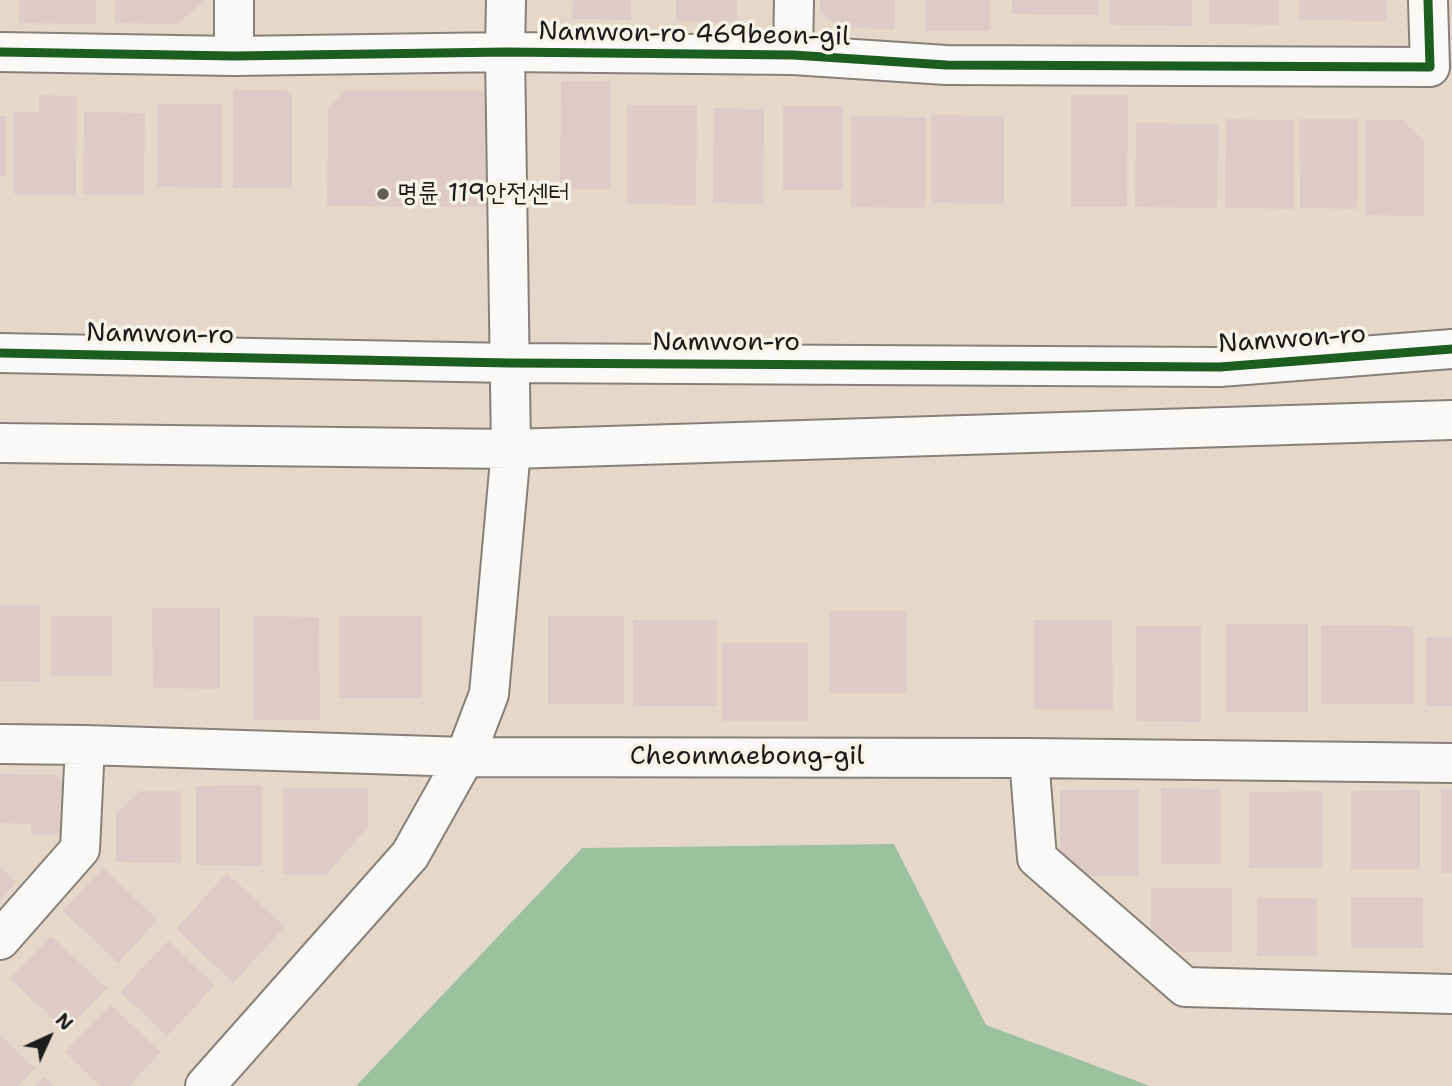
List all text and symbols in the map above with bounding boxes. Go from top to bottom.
street label: Namwon-ro 469beon-gil [538,17,850,53]
place label: 명륜 119안전센터 [397,178,569,210]
marker: 명륜 119안전센터 [375,186,391,202]
street label: Namwon-ro [86,318,234,352]
street label: Namwon-ro [1217,319,1367,361]
street label: Namwon-ro [652,327,800,359]
street label: Cheonmaebong-gil [630,741,864,773]
north arrow [14,1002,84,1072]
text: N [50,1008,78,1036]

